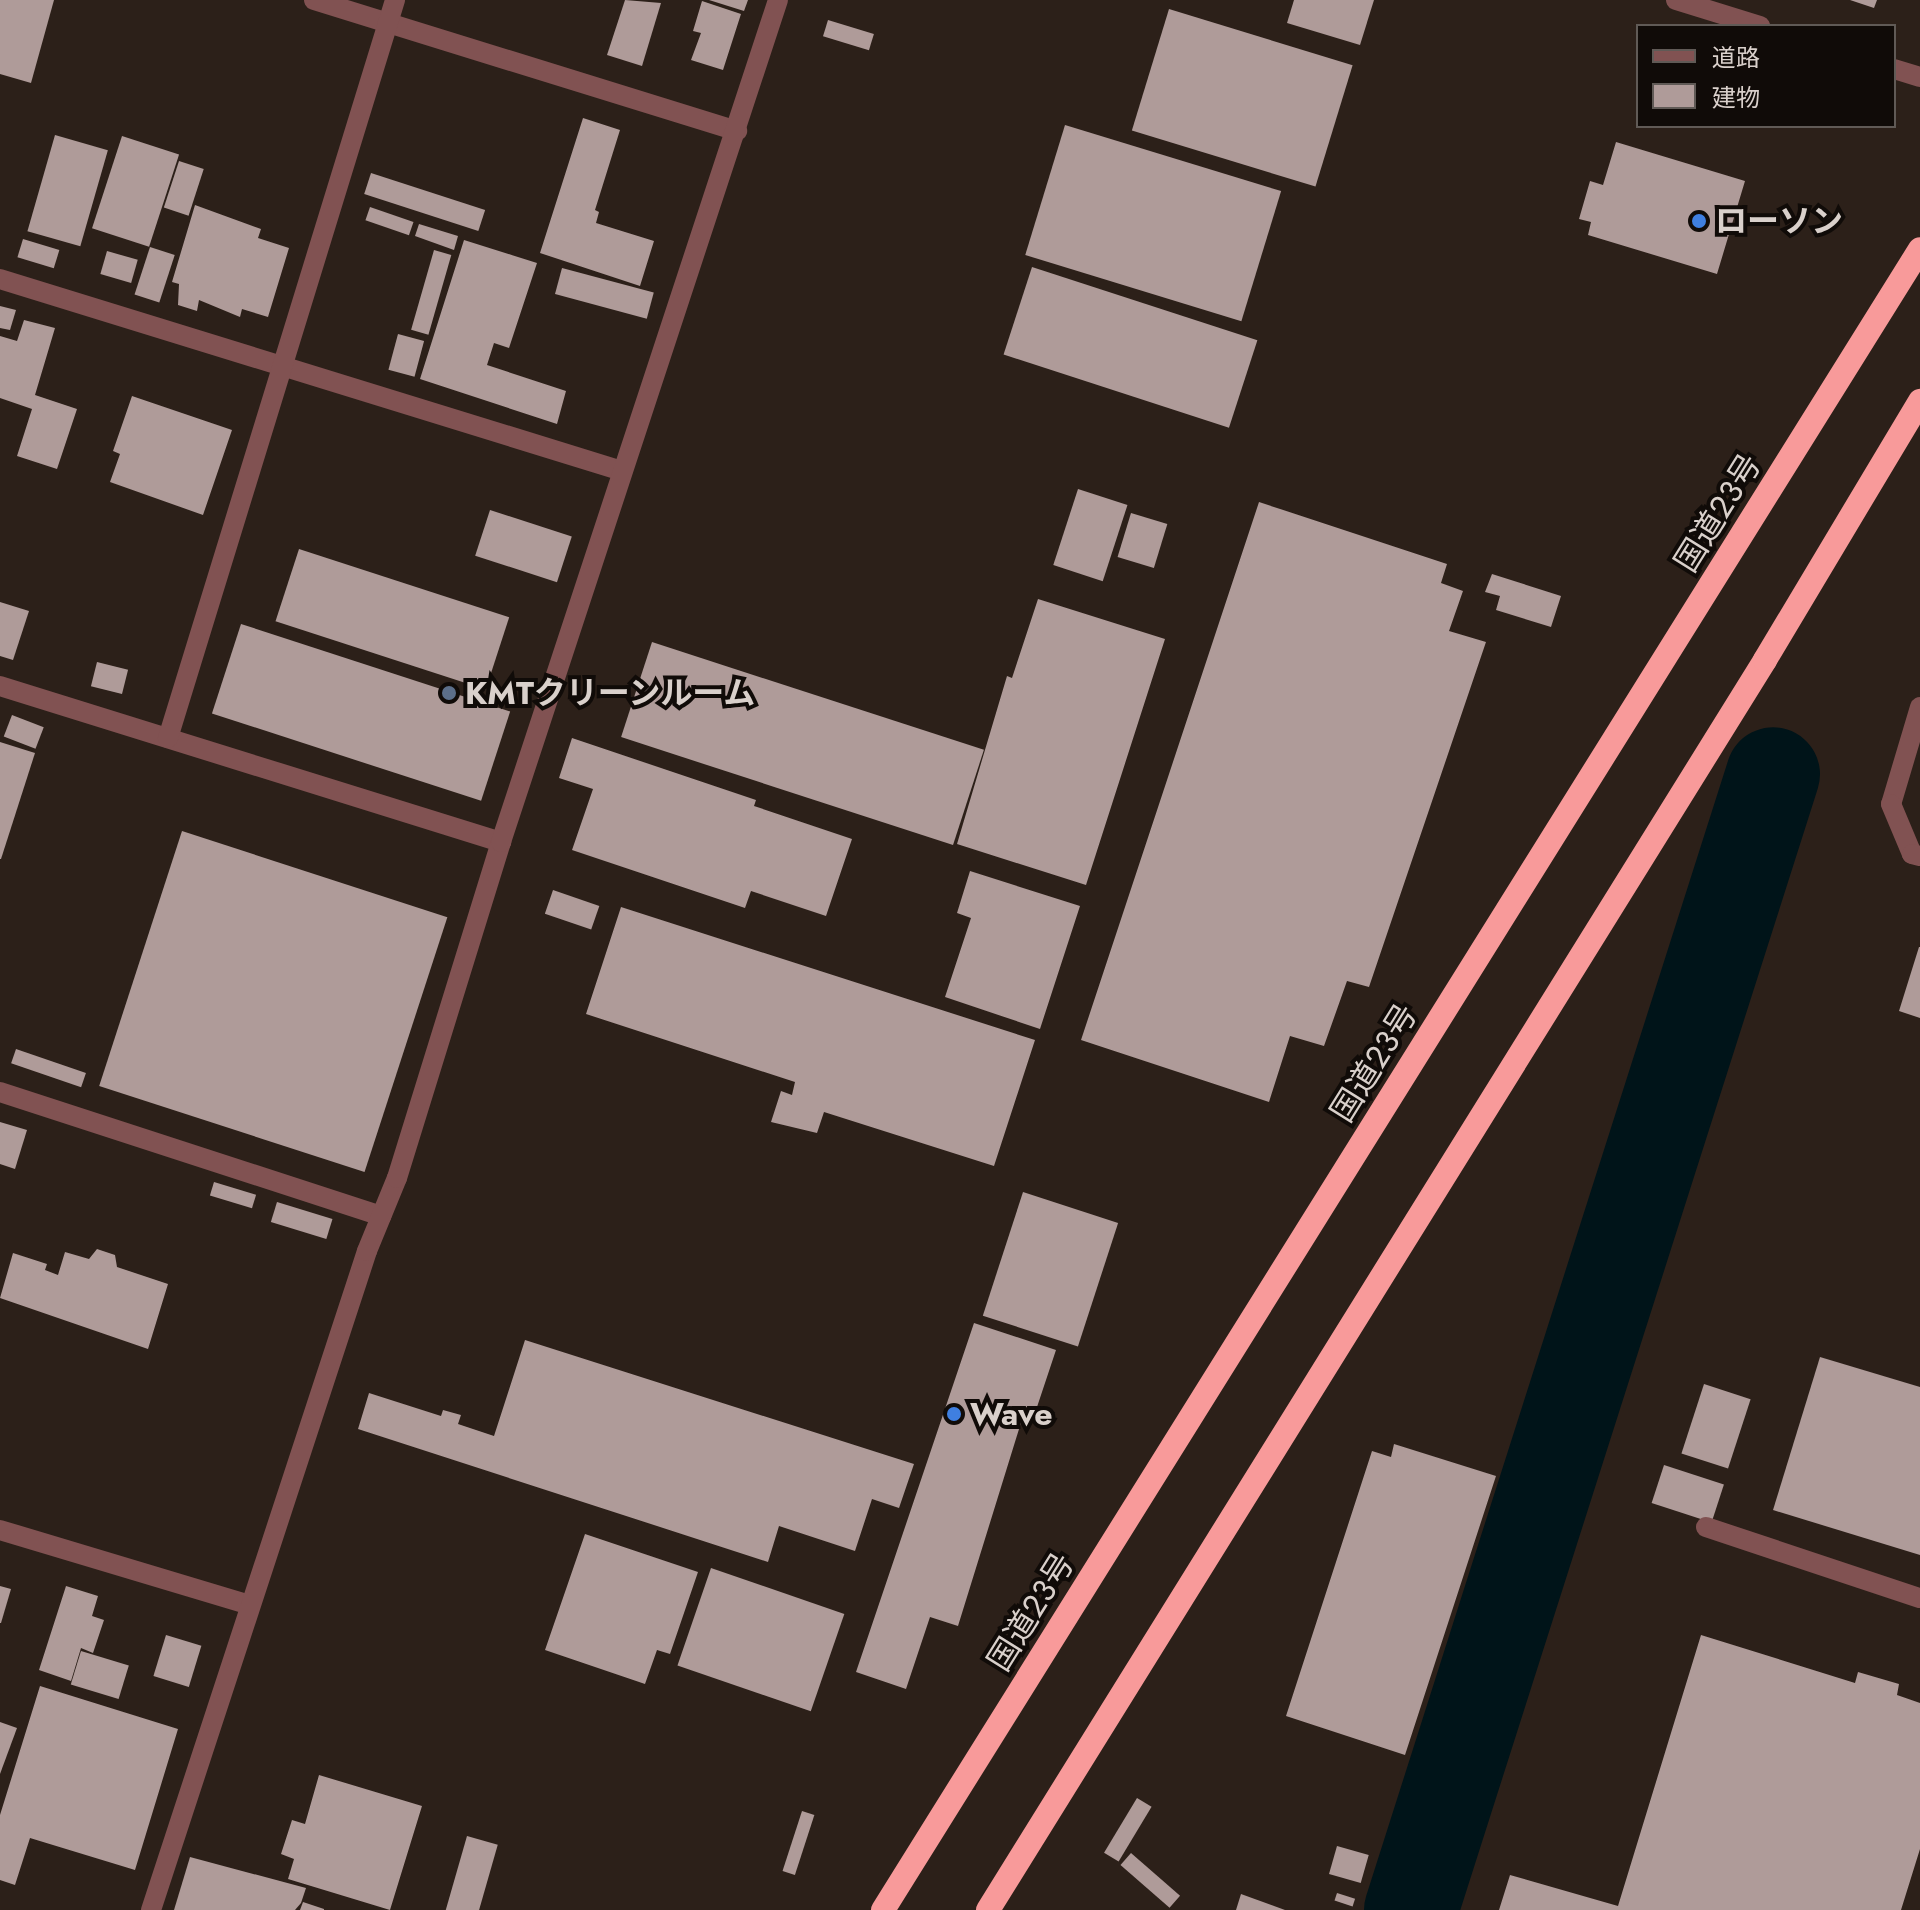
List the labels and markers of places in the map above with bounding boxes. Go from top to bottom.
place label: ローソン [1715,202,1843,240]
marker: ローソン [1690,212,1708,230]
place label: KMTクリーンルーム [465,674,758,712]
marker: KMTクリーンルーム [440,684,458,702]
place label: Wave [970,1395,1053,1433]
marker: Wave [945,1405,963,1423]

